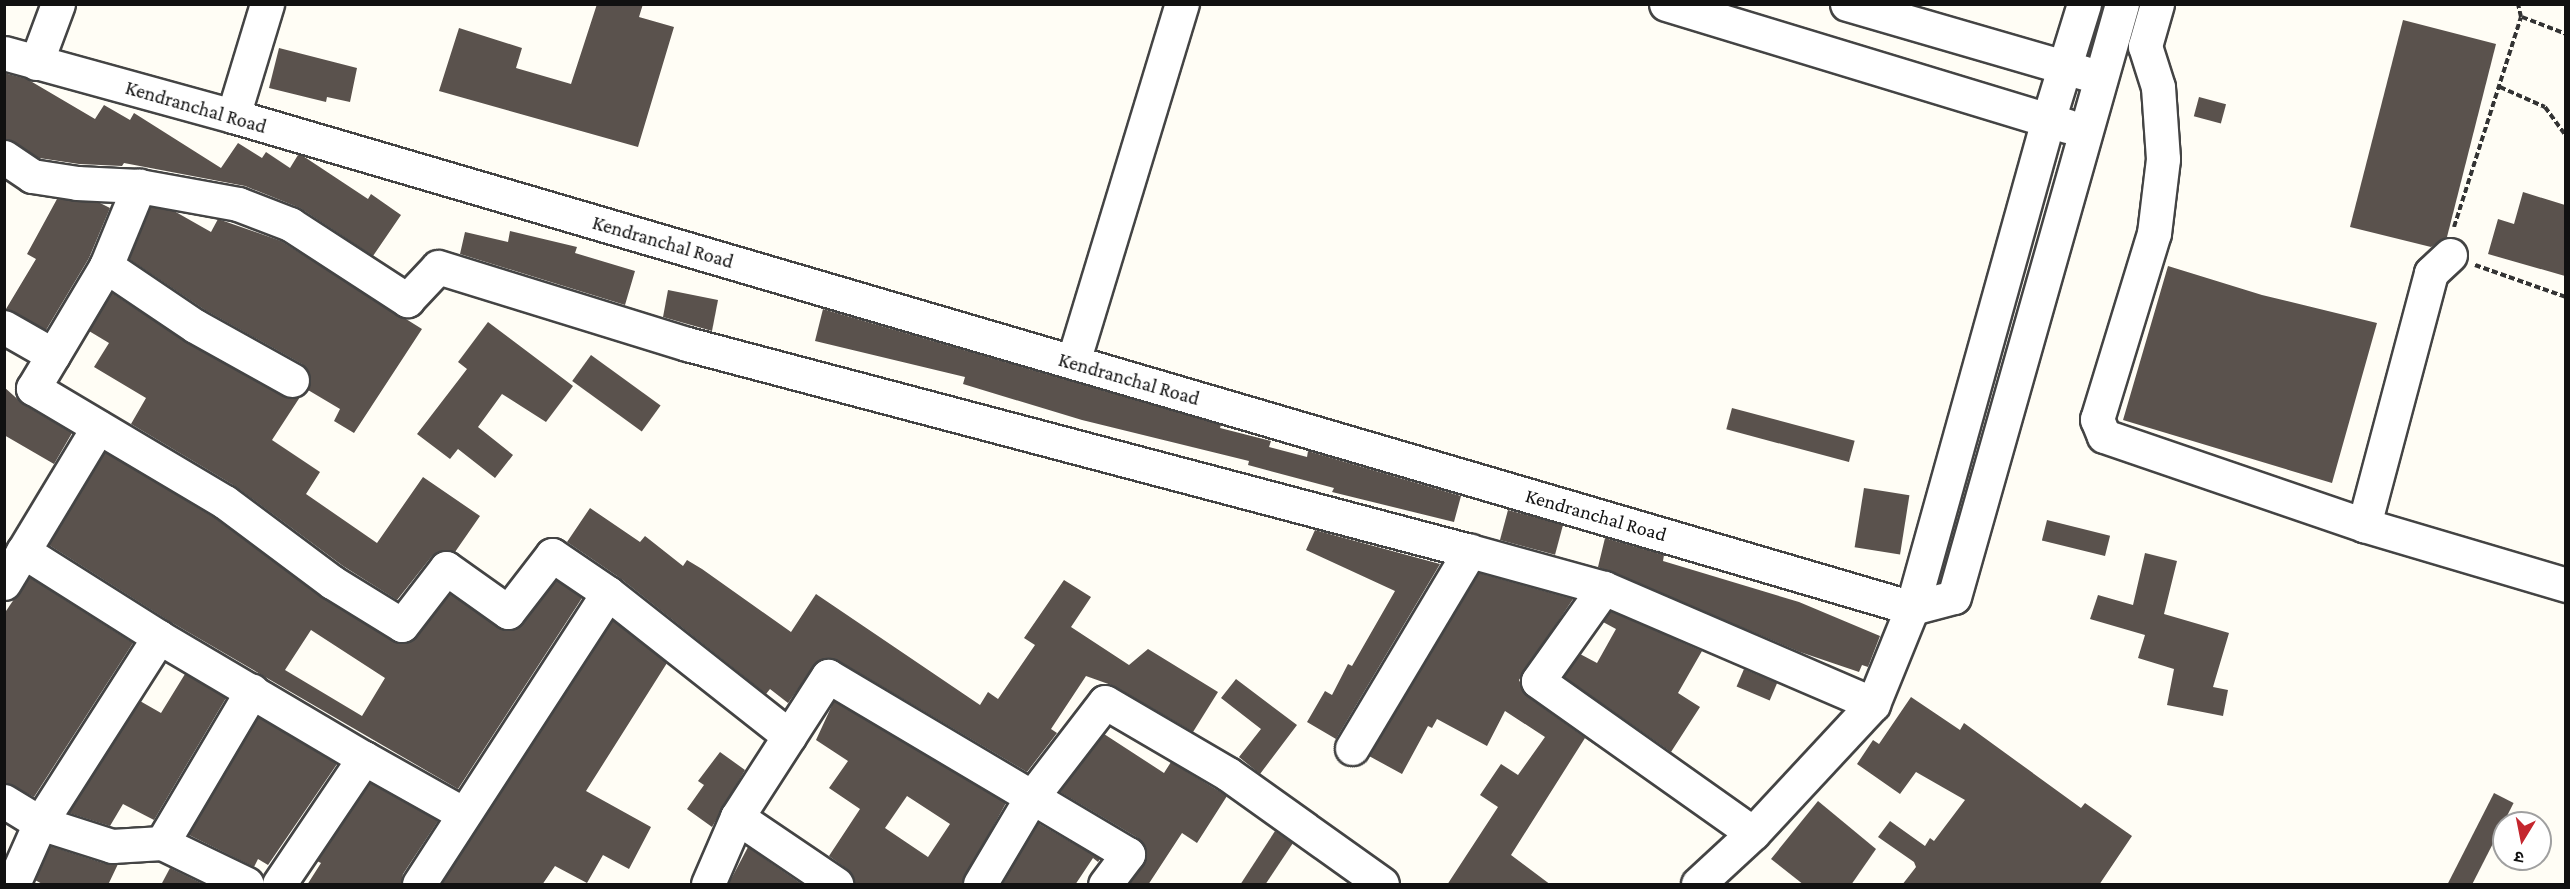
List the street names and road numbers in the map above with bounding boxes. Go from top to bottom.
street label: Kendranchal Road [123,75,269,139]
street label: Kendranchal Road [590,210,736,274]
street label: Kendranchal Road [1056,347,1202,411]
street label: Kendranchal Road [1523,483,1669,547]

